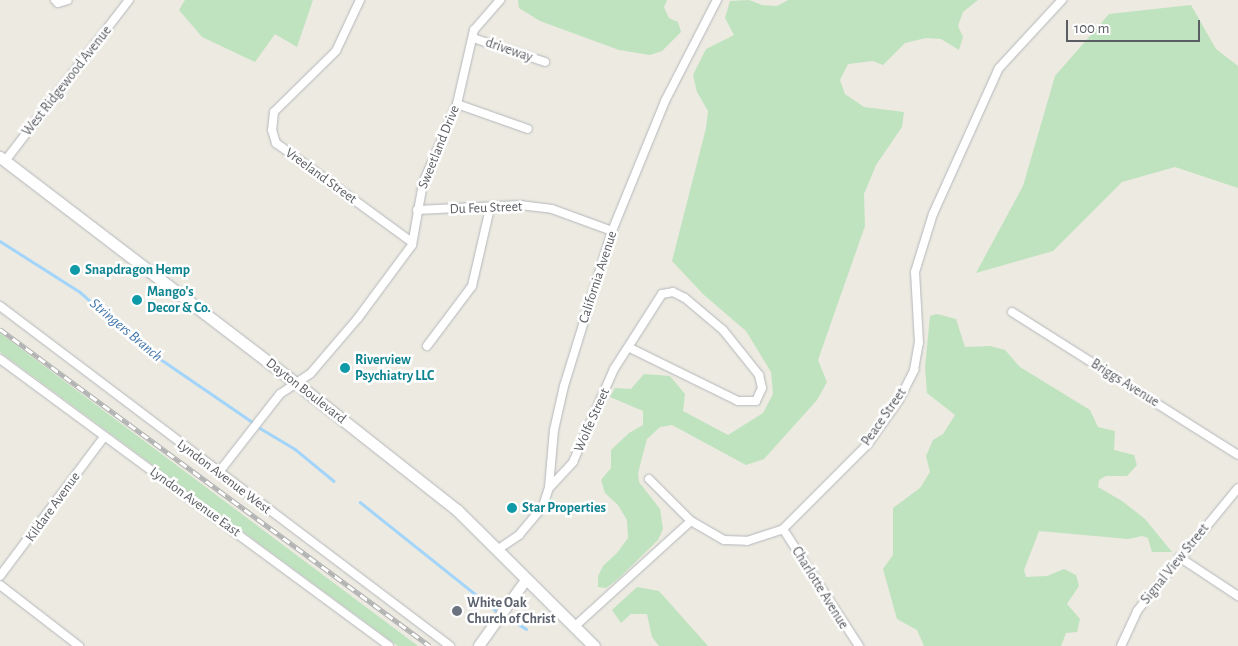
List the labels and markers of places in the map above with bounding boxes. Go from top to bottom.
place label: Snapdragon Hemp [85,262,190,278]
marker: Snapdragon Hemp [69,264,81,276]
place label: Mango's Decor & Co. [147,284,211,316]
marker: Mango's Decor & Co. [131,294,143,306]
place label: Riverview Psychiatry LLC [355,352,434,384]
marker: Riverview Psychiatry LLC [339,362,351,374]
place label: Star Properties [522,500,606,516]
marker: Star Properties [506,502,518,514]
place label: White Oak Church of Christ [467,595,555,628]
marker: White Oak Church of Christ [451,605,463,617]

